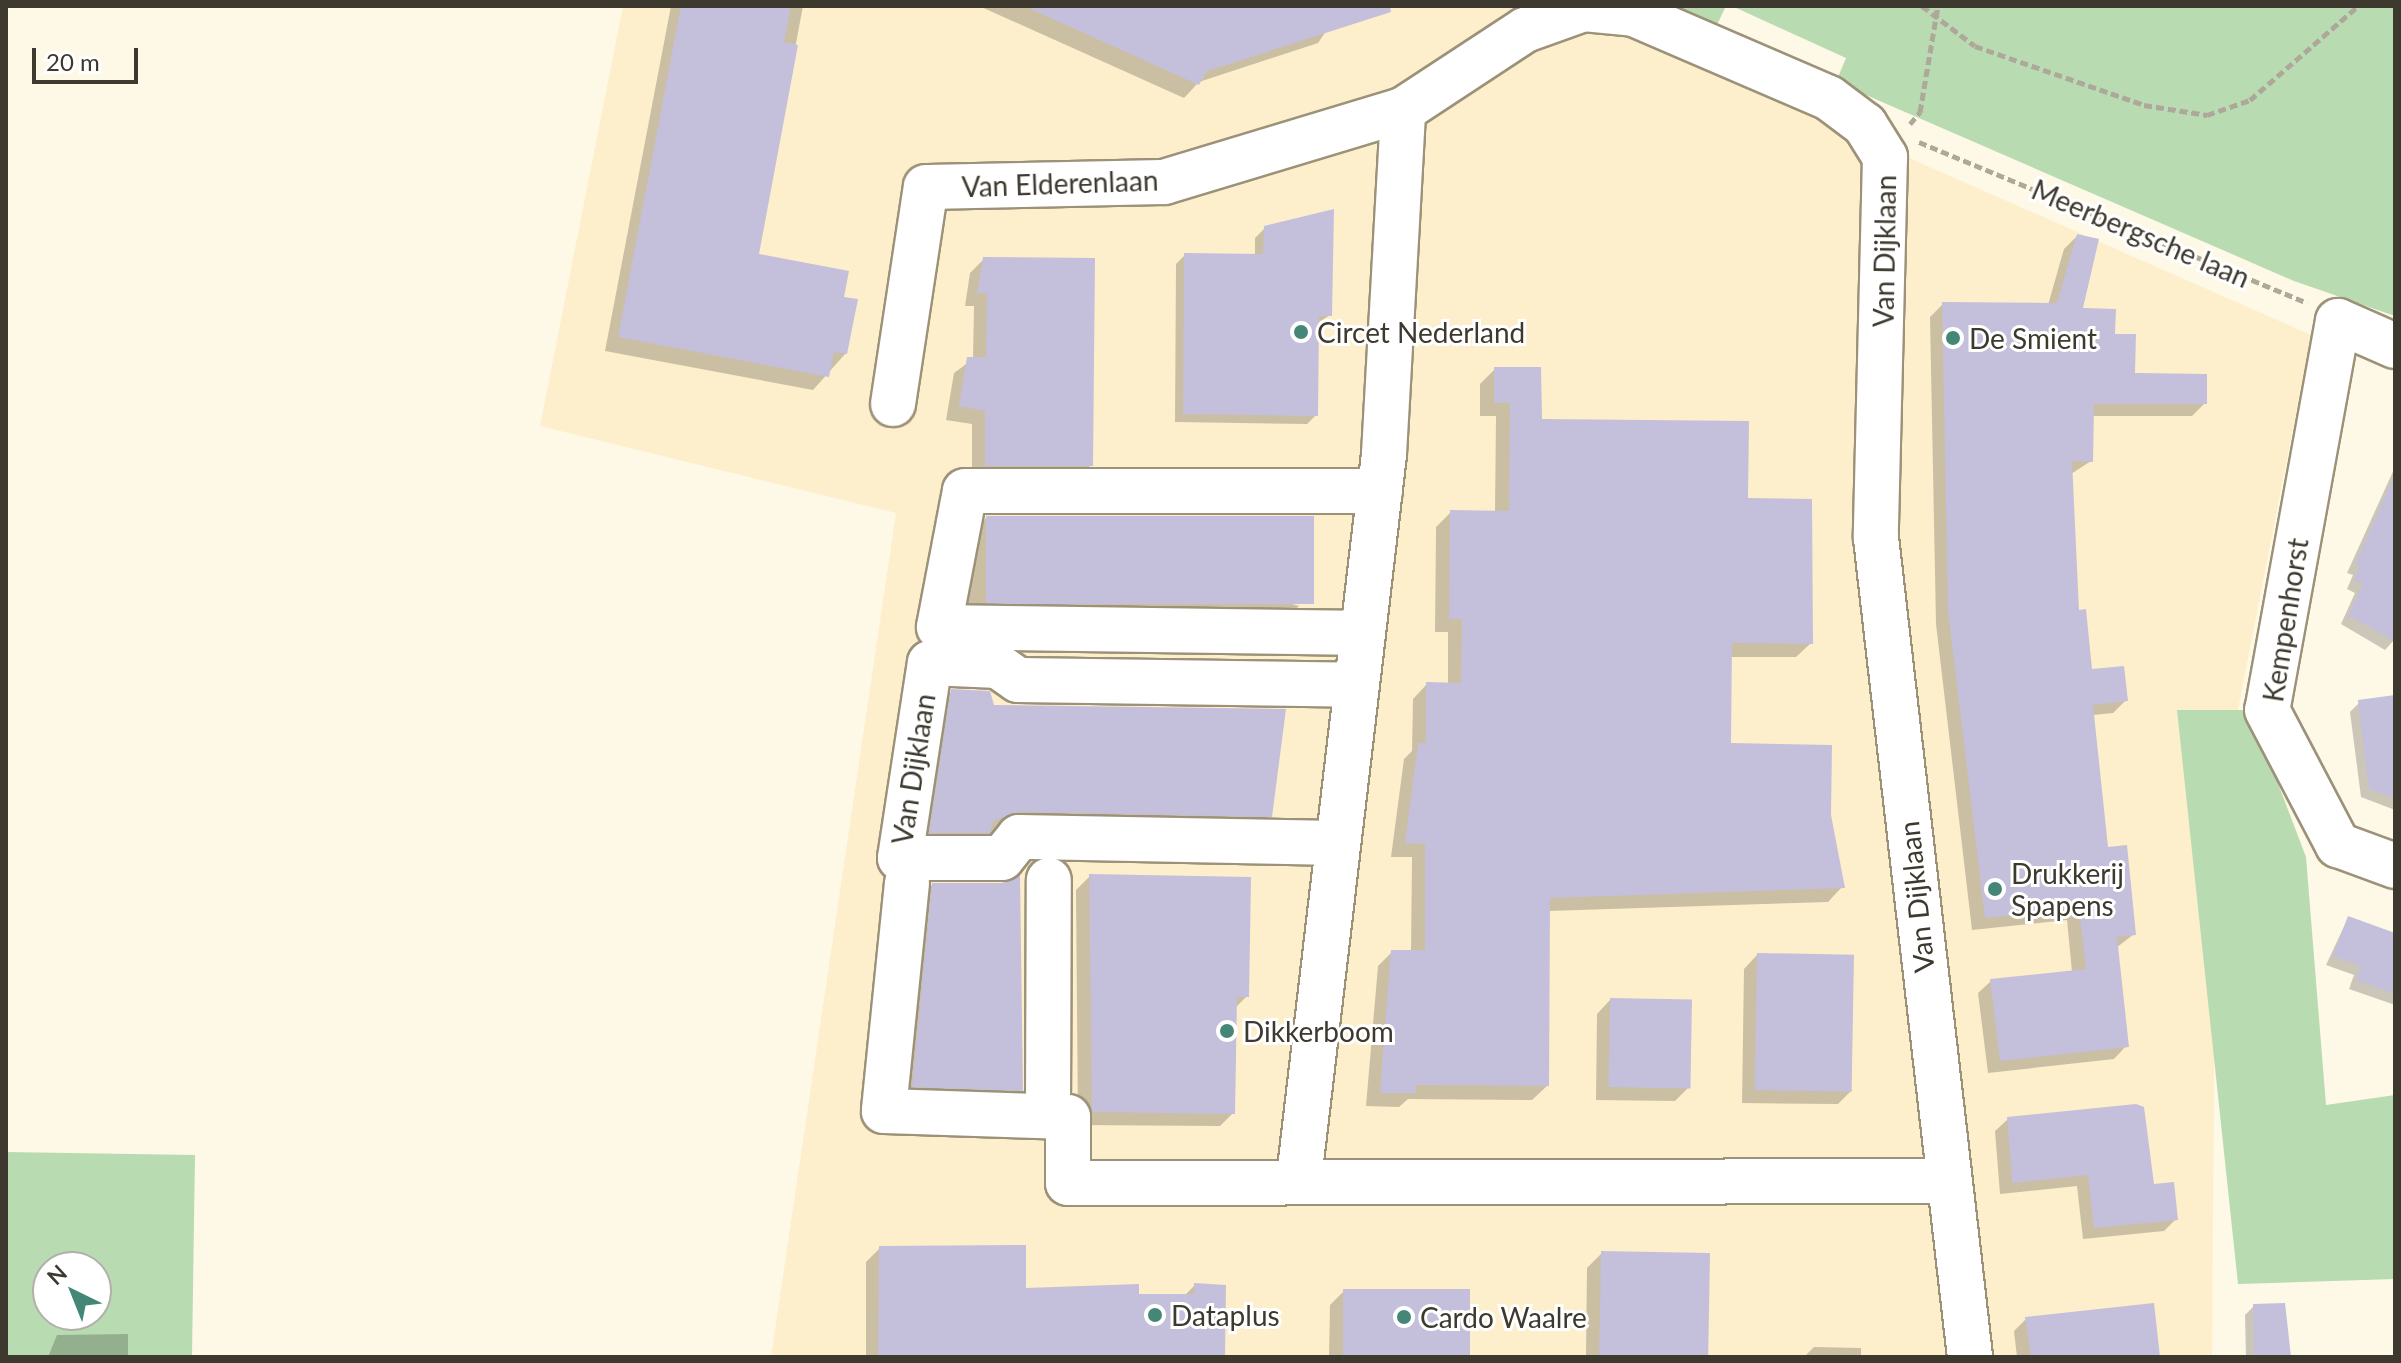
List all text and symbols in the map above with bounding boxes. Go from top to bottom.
scale bar [36,32,142,82]
text: 20 m [46,47,100,76]
street label: Van Elderenlaan [961,163,1159,203]
street label: Meerbergsche laan [2027,172,2255,294]
street label: Van Dijklaan [1866,175,1902,327]
place label: Circet Nederland [1317,315,1525,349]
place label: De Smient [1969,321,2097,355]
marker: Circet Nederland [1292,323,1310,341]
marker: De Smient [1944,329,1962,347]
street label: Kempenhorst [2255,536,2315,704]
street label: Van Dijklaan [884,691,942,847]
street label: Van Dijklaan [1891,819,1941,975]
place label: Drukkerij Spapens [2011,856,2124,922]
marker: Drukkerij Spapens [1986,880,2004,898]
place label: Dikkerboom [1243,1014,1394,1048]
marker: Dikkerboom [1218,1022,1236,1040]
north arrow [32,1251,112,1331]
text: N [41,1259,72,1290]
place label: Dataplus [1171,1298,1280,1332]
place label: Cardo Waalre [1420,1300,1587,1334]
marker: Dataplus [1146,1306,1164,1324]
marker: Cardo Waalre [1395,1308,1413,1326]

